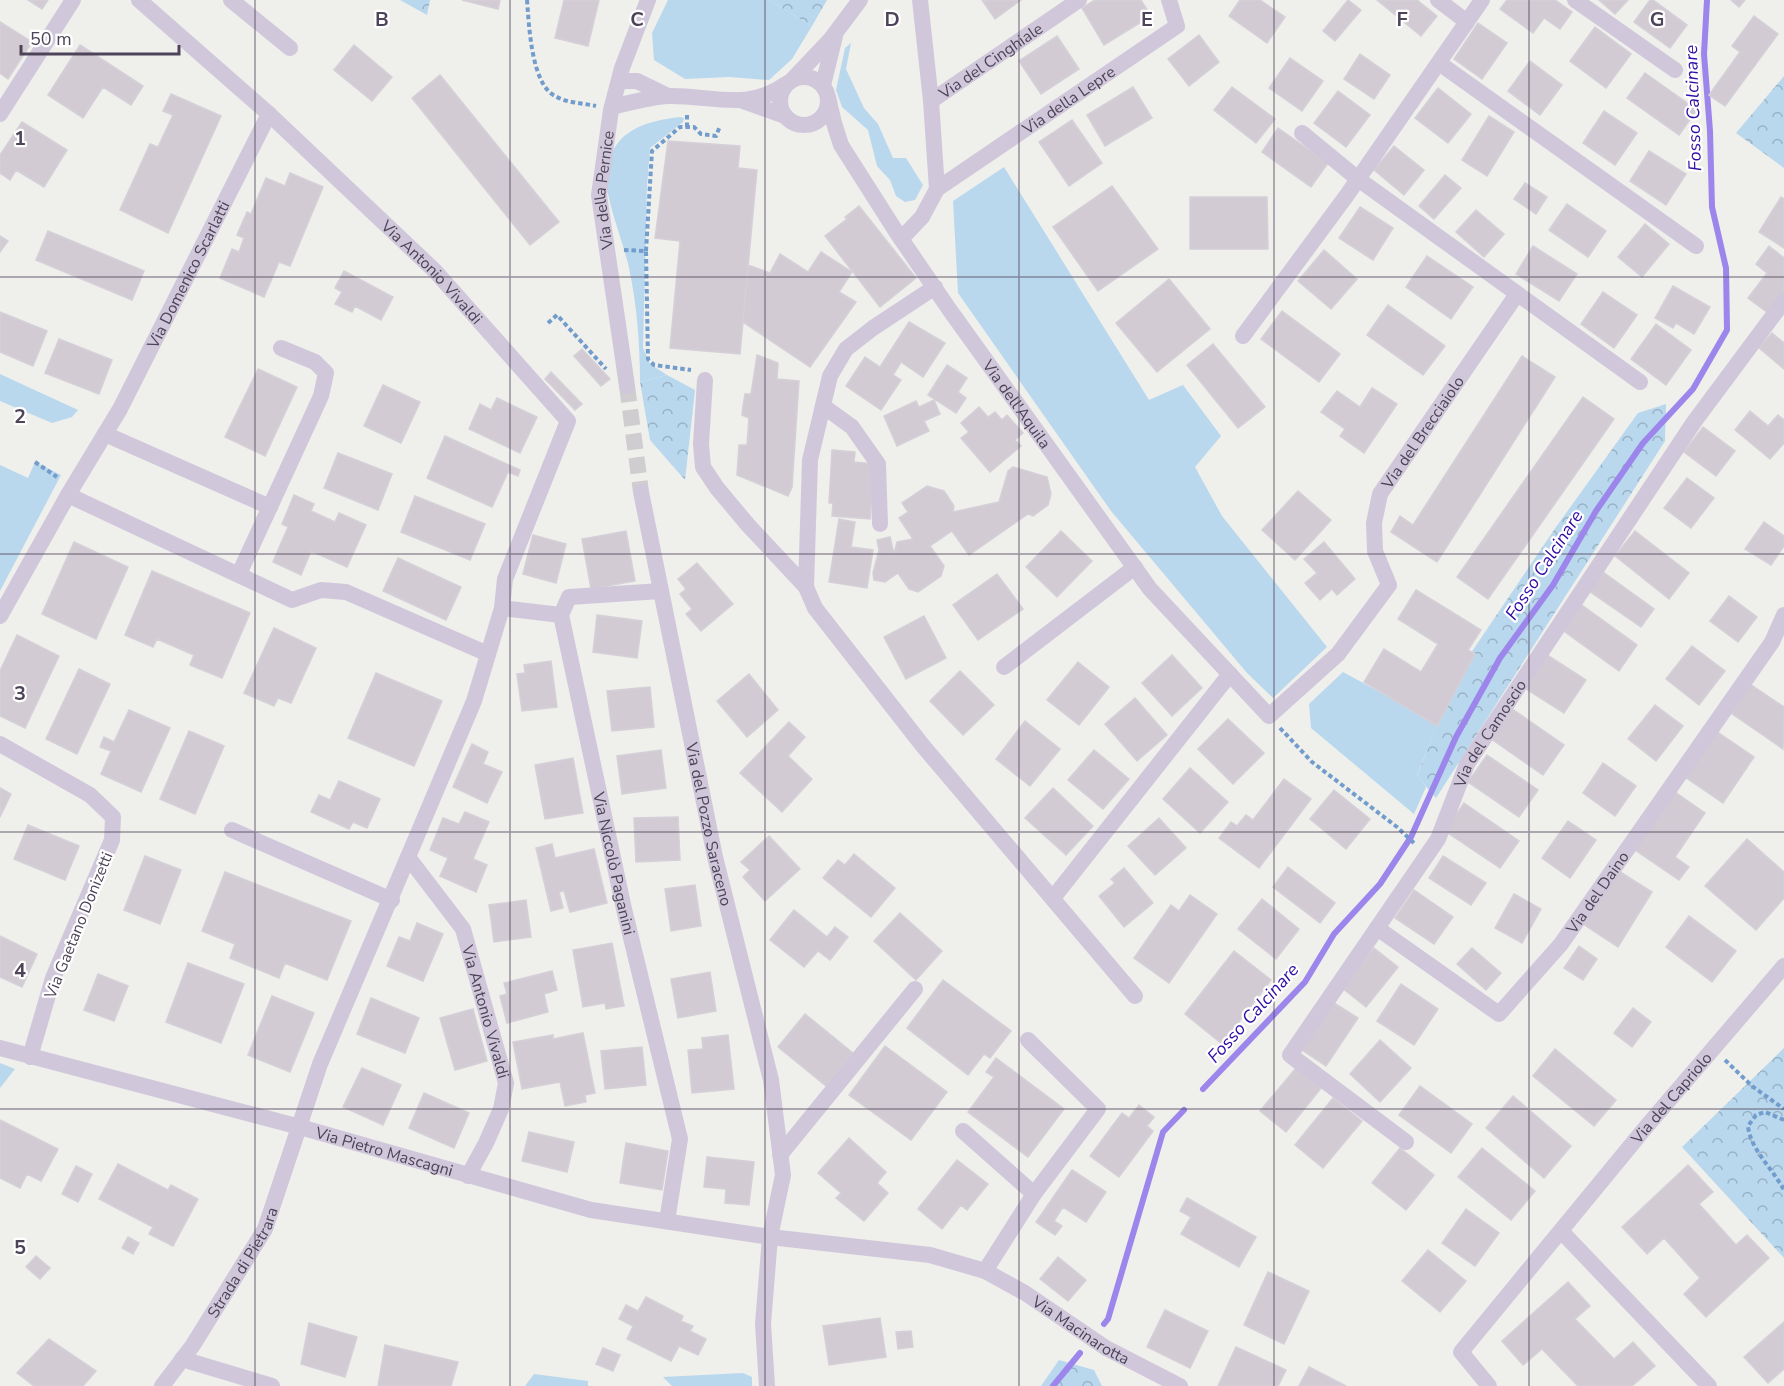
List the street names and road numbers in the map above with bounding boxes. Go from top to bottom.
street label: Via del Cinghiale [934,18,1047,105]
street label: Via della Lepre [1017,61,1120,140]
street label: Via della Pernice [589,129,620,252]
street label: Via Domenico Scarlatti [142,197,235,353]
street label: Via Antonio Vivaldi [375,215,487,329]
street label: Via dell'Aquila [976,355,1056,453]
street label: Via del Brecciaiolo [1376,372,1470,494]
street label: Via del Camoscio [1449,676,1532,792]
street label: Via del Pozzo Saraceno [680,740,737,908]
street label: Via Niccolò Paganini [587,789,640,937]
street label: Via del Daino [1561,847,1635,939]
street label: Via Gaetano Donizetti [39,849,118,1003]
street label: Via Antonio Vivaldi [456,942,514,1081]
street label: Via del Capriolo [1626,1048,1718,1150]
street label: Via Pietro Mascagni [312,1122,455,1182]
street label: Strada di Pietrara [203,1204,284,1322]
street label: Via Macinarotta [1027,1290,1133,1370]

